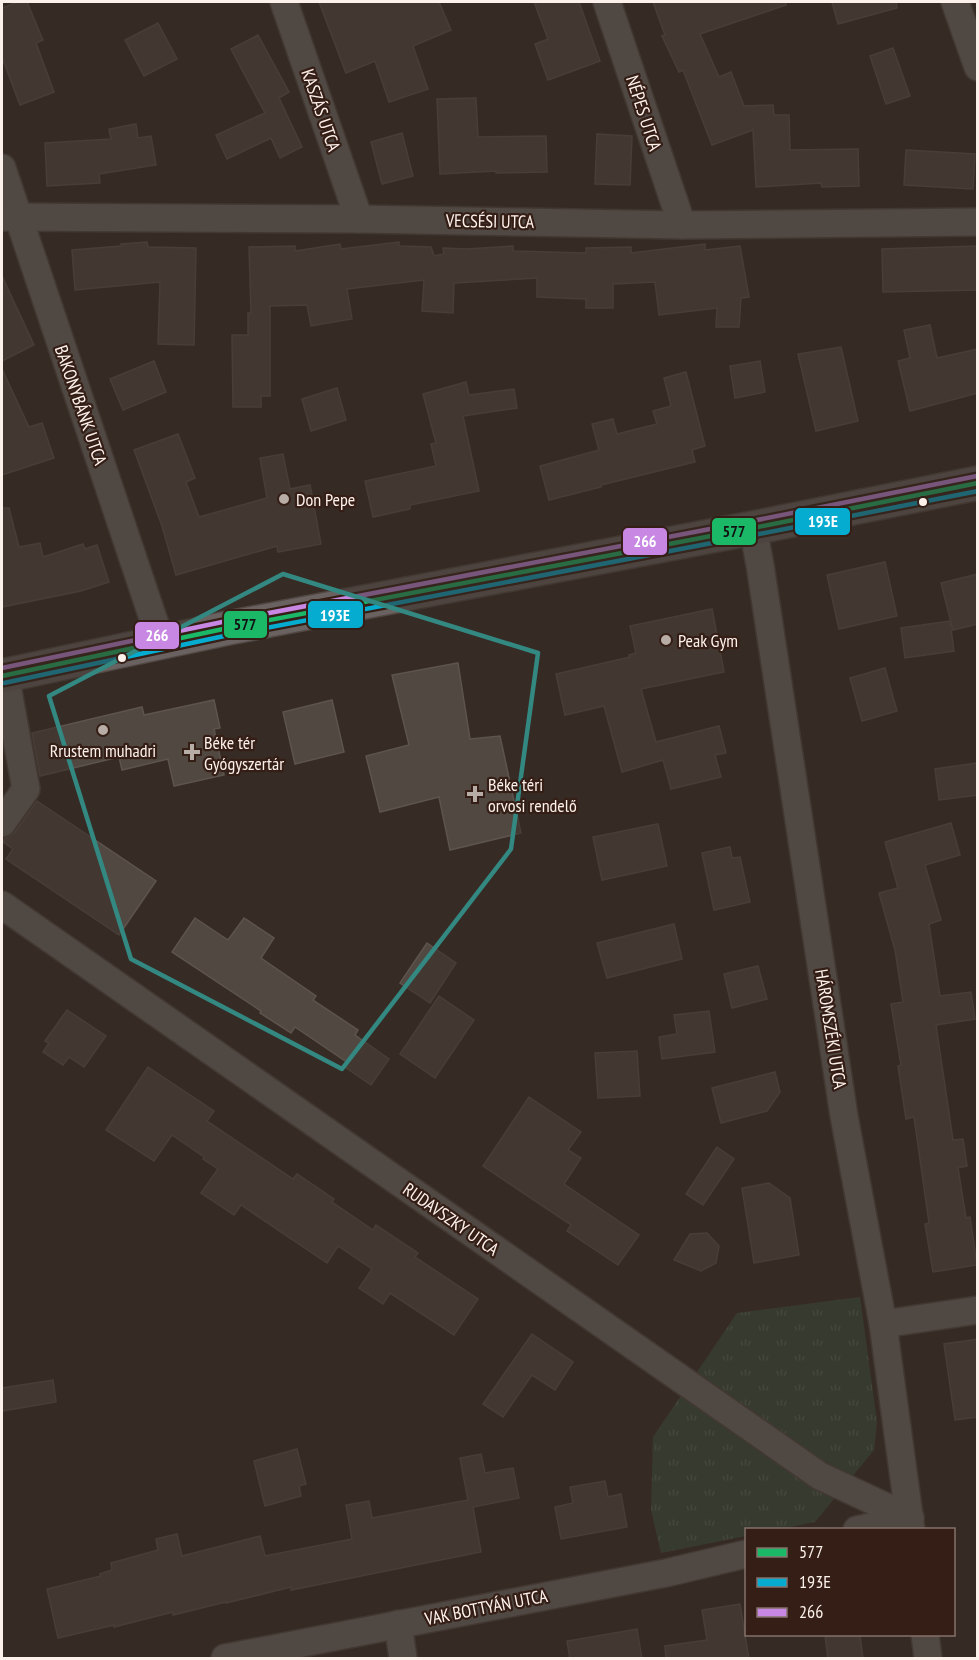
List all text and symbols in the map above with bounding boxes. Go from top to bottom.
street label: KASZÁS UTCA [296,66,346,155]
street label: NÉPES UTCA [621,72,667,154]
street label: VECSÉSI UTCA [445,209,535,233]
street label: BAKONYBÁNK UTCA [50,342,112,468]
place label: Don Pepe [296,488,355,511]
marker: Don Pepe [277,492,291,506]
unlabelled marker [917,496,929,508]
line badge: 193E [794,507,851,536]
text: 193E [808,511,838,531]
line badge: 577 [711,517,757,546]
text: 577 [723,521,745,541]
line badge: 266 [622,527,668,556]
text: 266 [634,531,657,551]
line badge: 193E [307,600,364,629]
text: 193E [320,605,350,625]
line badge: 577 [223,610,268,639]
text: 577 [234,614,256,634]
line badge: 266 [134,621,180,650]
text: 266 [146,625,169,645]
place label: Peak Gym [678,629,738,652]
marker: Peak Gym [659,633,673,647]
unlabelled marker [116,652,128,664]
marker: Rrustem muhadri [96,723,110,737]
place label: Béke tér Gyógyszertár [204,731,284,775]
place label: Rrustem muhadri [50,739,156,762]
marker: Béke tér Gyógyszertár [185,745,199,759]
place label: Béke téri orvosi rendelő [488,773,577,817]
marker: Béke téri orvosi rendelő [466,785,484,803]
street label: HÁROMSZÉKI UTCA [810,967,852,1091]
street label: RUDAVSZKY UTCA [399,1177,504,1261]
legend [745,1528,955,1636]
text: 577 [799,1540,823,1563]
text: 193E [799,1570,831,1593]
street label: VAK BOTTYÁN UTCA [422,1584,550,1630]
text: 266 [799,1600,823,1623]

